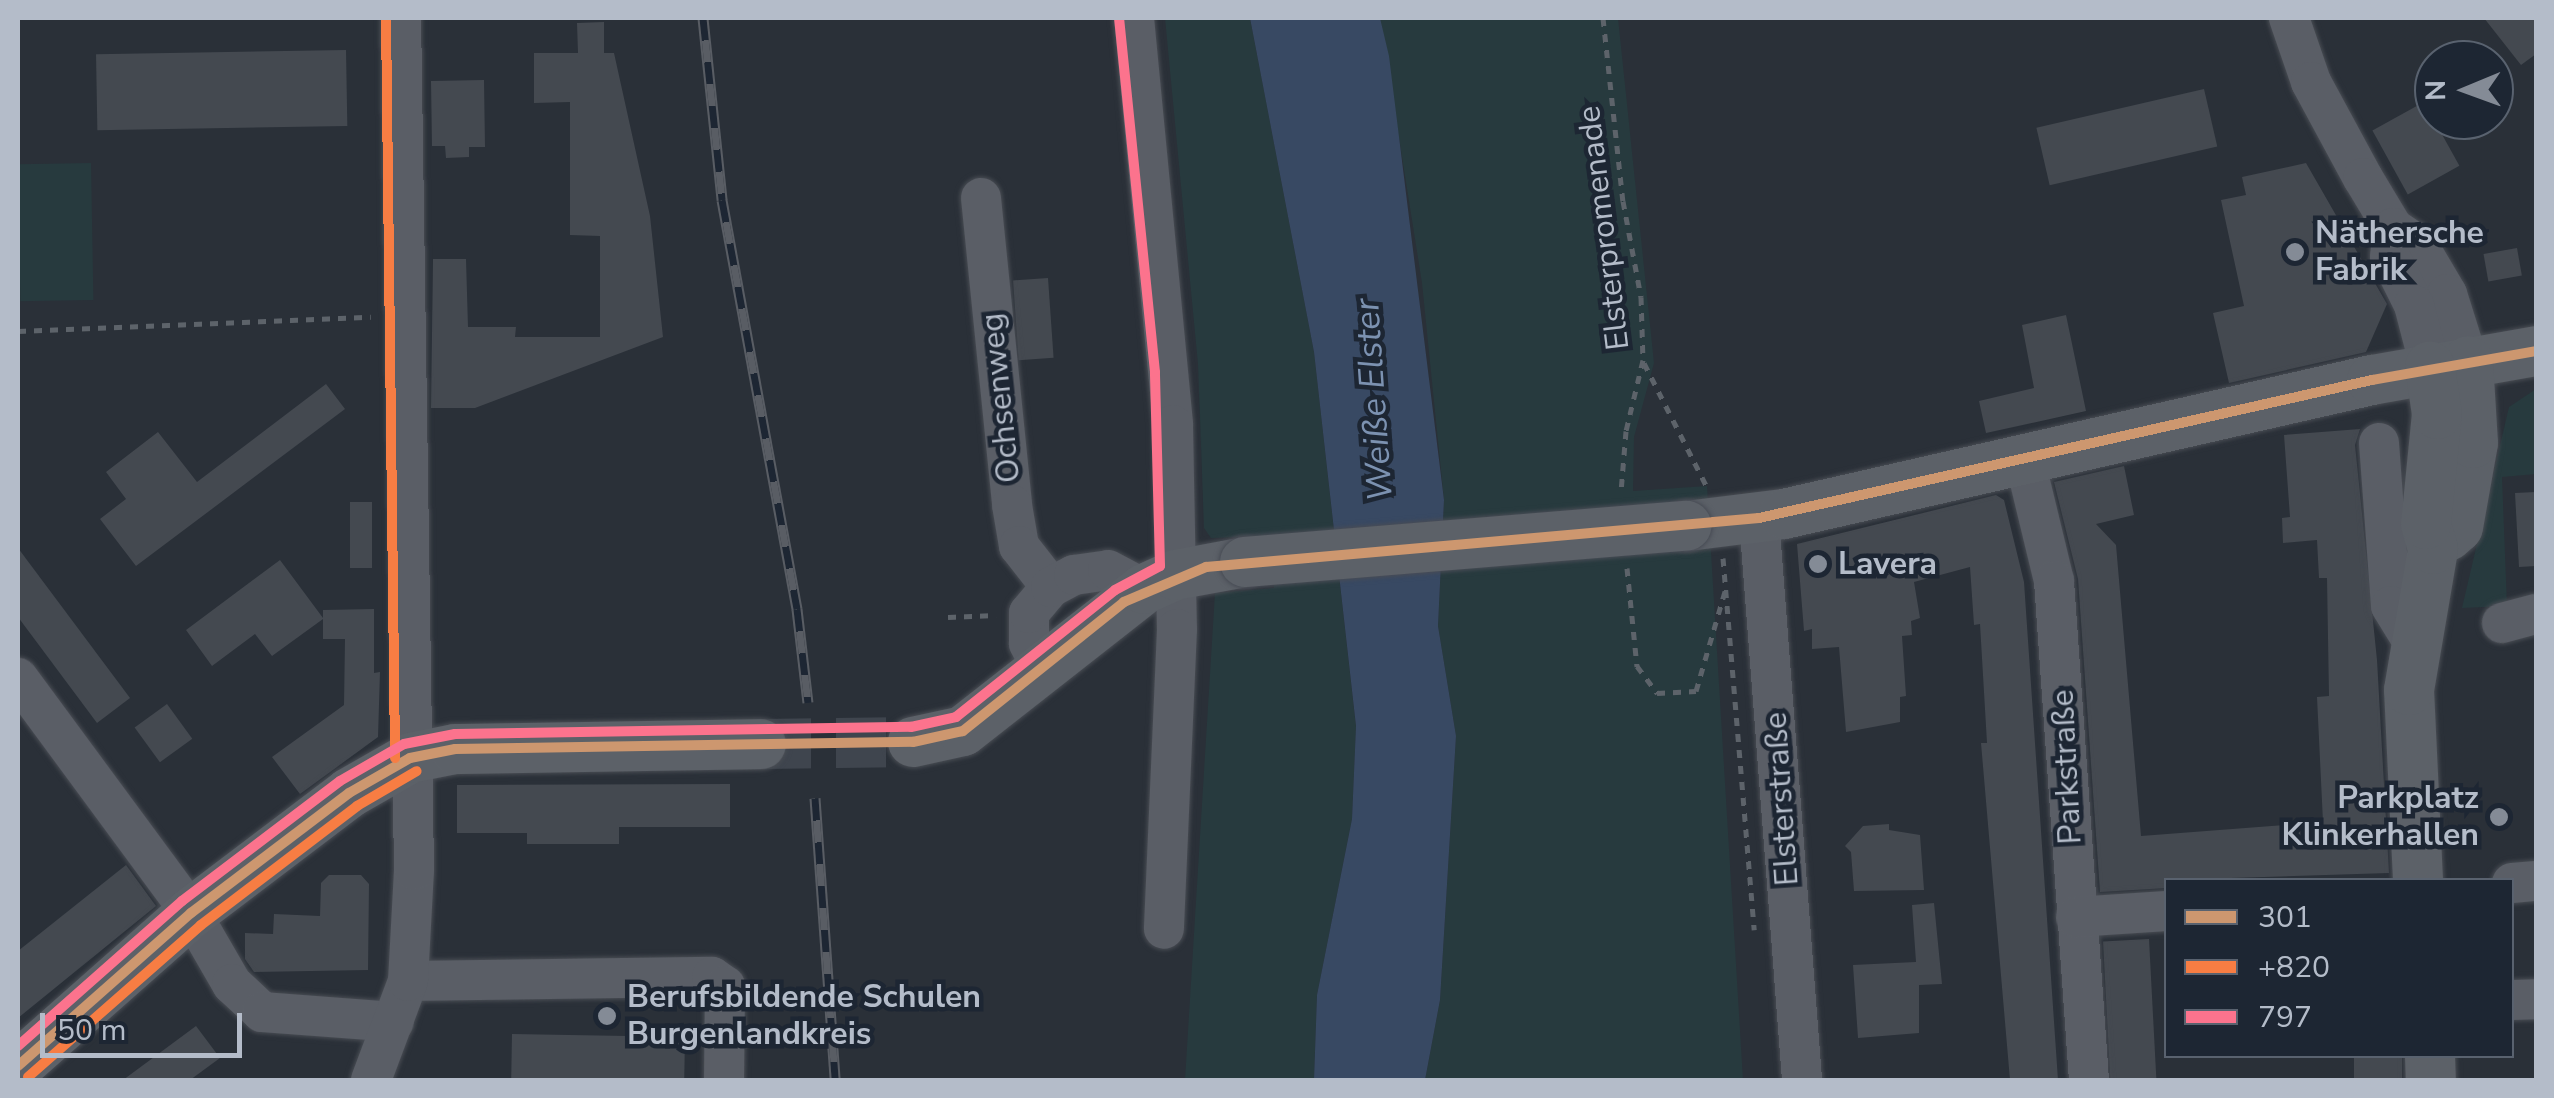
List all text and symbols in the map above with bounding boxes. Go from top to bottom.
north arrow [2414,40,2514,140]
text: N [2417,80,2455,101]
street label: Elsterpromenade [1570,104,1638,352]
place label: Näthersche Fabrik [2315,215,2484,290]
marker: Näthersche Fabrik [2284,241,2306,263]
water label: Weiße Elster [1346,297,1402,503]
street label: Ochsenweg [973,311,1029,485]
place label: Lavera [1838,545,1937,583]
marker: Lavera [1807,553,1829,575]
street label: Parkstraße [2044,689,2090,845]
street label: Elsterstraße [1757,711,1807,887]
place label: Parkplatz Klinkerhallen [2281,780,2479,855]
marker: Parkplatz Klinkerhallen [2488,806,2510,828]
legend [2164,878,2514,1058]
text: 301 [2258,897,2312,938]
text: +820 [2258,947,2330,988]
place label: Berufsbildende Schulen Burgenlandkreis [627,979,981,1054]
scale bar [45,993,248,1055]
text: 797 [2258,997,2312,1038]
marker: Berufsbildende Schulen Burgenlandkreis [596,1005,618,1027]
text: 50 m [57,1010,126,1051]

